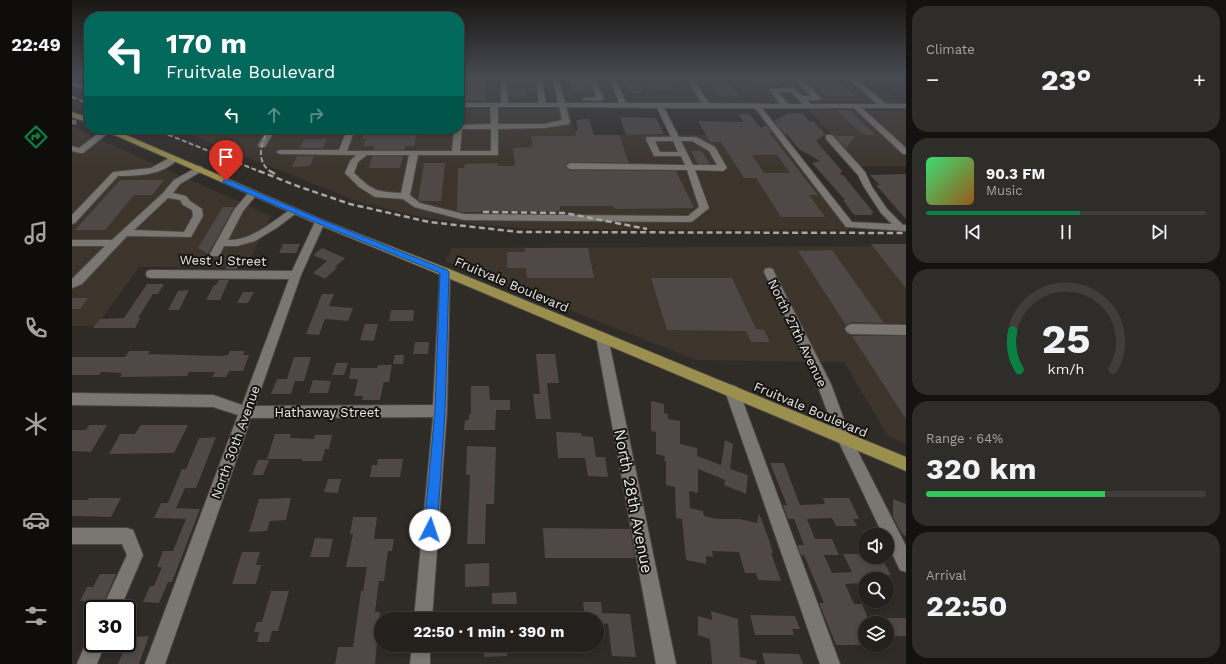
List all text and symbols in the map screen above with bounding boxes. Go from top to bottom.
text: 170 m [166,27,247,60]
icon: left [100,28,152,80]
text: 22:49 [11,34,61,55]
text: Climate [926,42,975,57]
text: Fruitvale Boulevard [166,61,335,82]
text: 23° [1041,62,1091,97]
text: − [926,67,939,92]
text: + [1193,67,1206,92]
icon: left [221,104,243,126]
icon: ahead [263,104,285,126]
icon: right [305,104,327,126]
icon: directions [22,123,50,151]
pin [209,140,243,181]
icon: arrive [215,146,237,168]
text: 90.3 FM [986,165,1045,183]
text: Music [986,183,1023,198]
icon: music [22,219,50,247]
icon: previous [962,221,984,243]
icon: pause [1055,221,1077,243]
icon: next [1148,221,1170,243]
street label: West J Street [179,252,267,269]
street label: Fruitvale Boulevard [453,254,571,315]
street label: North 27th Avenue [765,277,830,390]
icon: phone [22,314,50,342]
text: 25 [1041,314,1091,363]
text: km/h [1048,361,1084,377]
street label: Fruitvale Boulevard [752,379,870,440]
street label: North 30th Avenue [208,384,263,501]
street label: Hathaway Street [275,405,380,420]
icon: climate [22,410,50,438]
street label: North 28th Avenue [610,427,657,575]
text: Range · 64% [926,431,1003,446]
text: 320 km [926,451,1036,486]
icon: car [22,506,50,534]
position arrow [409,509,451,551]
map controls [858,528,894,652]
button: sound [858,528,894,564]
text: Arrival [926,568,967,583]
button: search [858,572,894,608]
text: 22:50 [926,588,1008,623]
speed limit sign: 30 [84,600,136,652]
icon: filters [22,602,50,630]
button: layers [858,616,894,652]
text: 22:50 · 1 min · 390 m [414,623,564,641]

